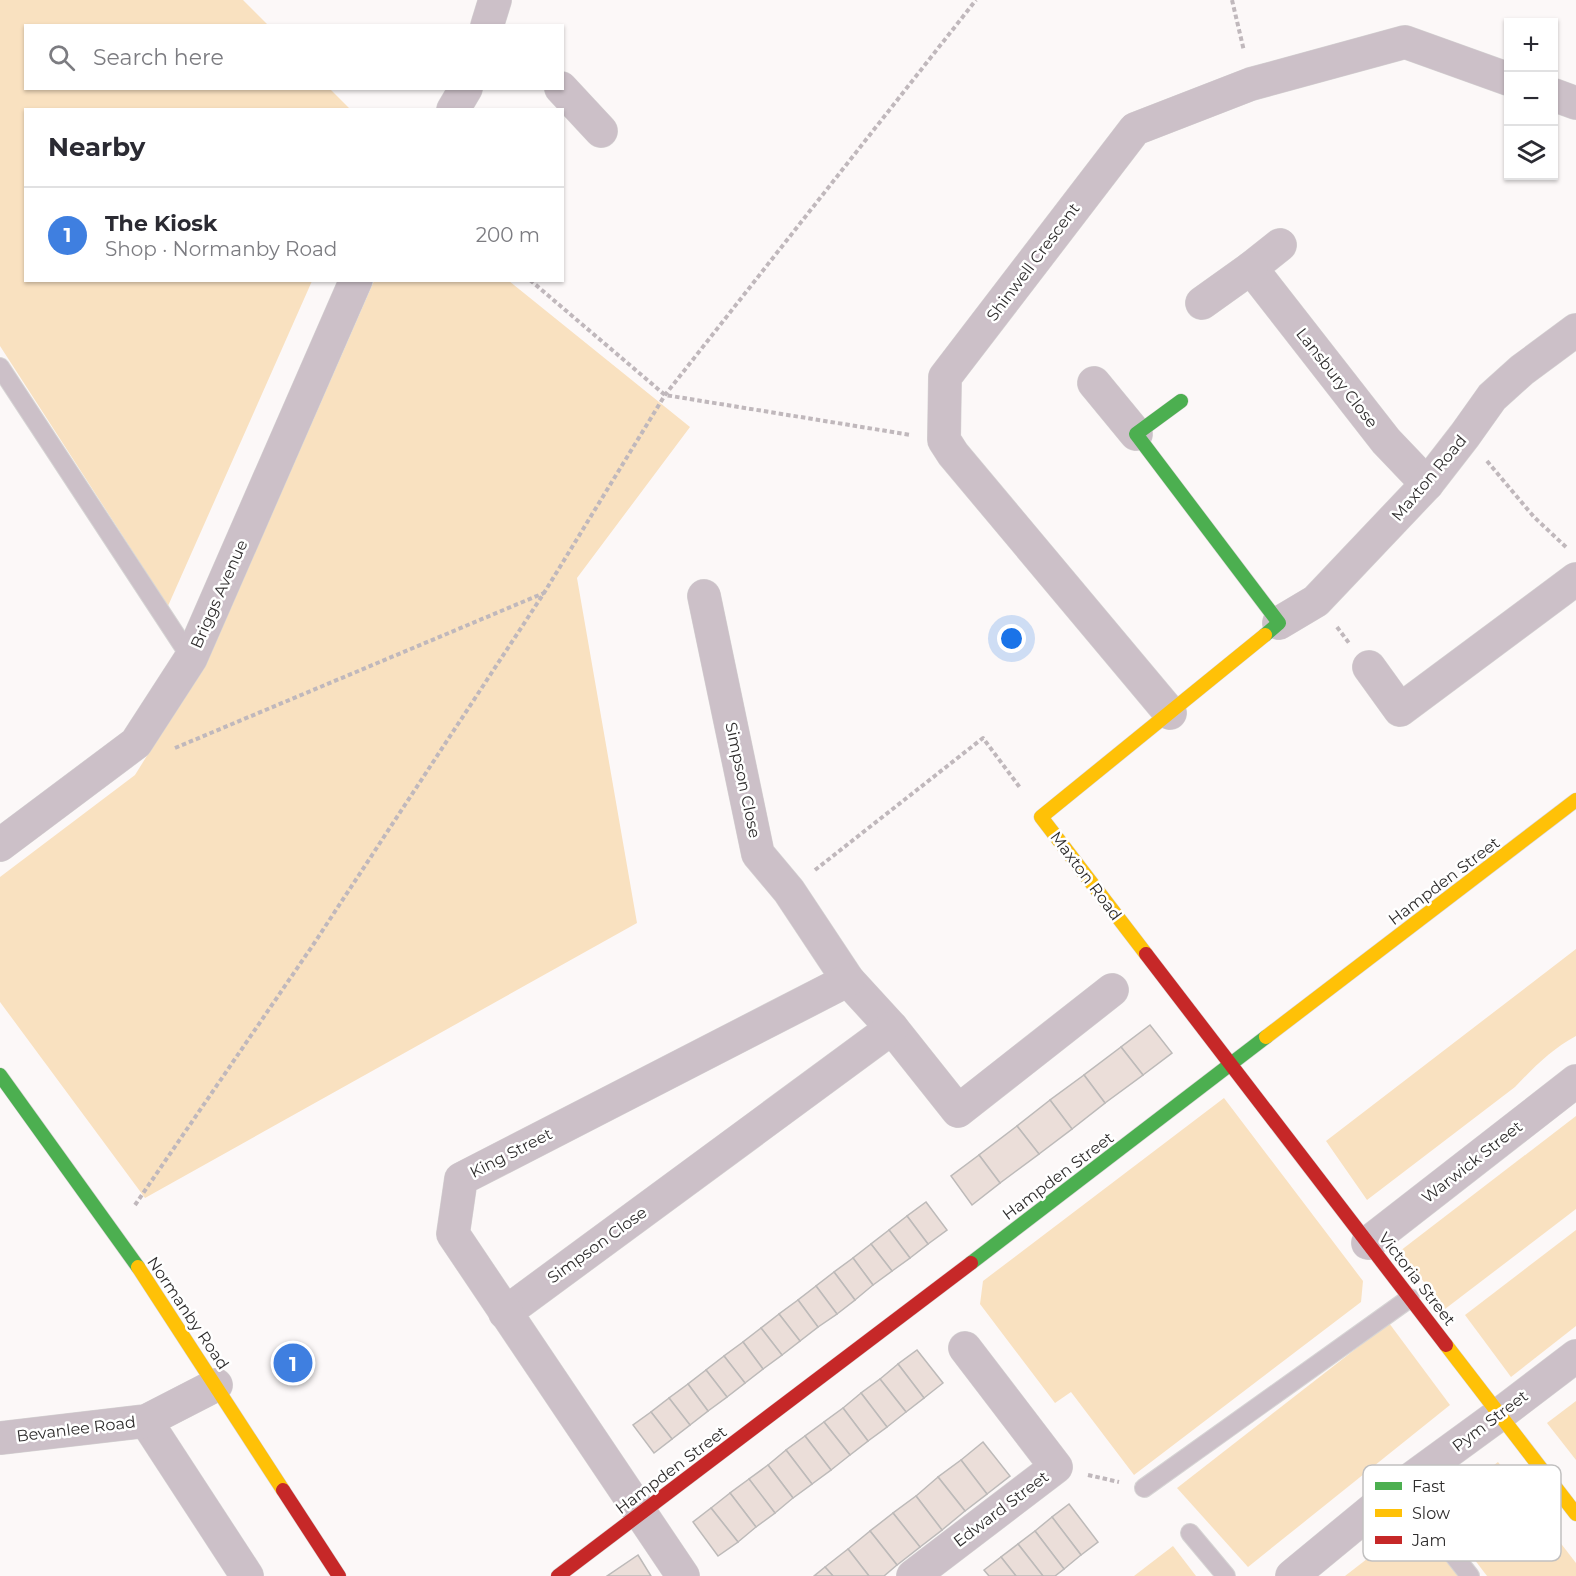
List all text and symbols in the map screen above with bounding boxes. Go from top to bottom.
map controls [1504,18,1558,180]
button: + [1504,18,1558,72]
search box [24,24,564,90]
icon: search [45,41,78,74]
text: Search here [93,44,224,71]
button: − [1504,72,1558,126]
button: layers [1504,126,1558,180]
text: Nearby [48,131,145,163]
street label: Shinwell Crescent [982,199,1084,325]
text: The Kiosk [105,210,217,237]
text: 1 [64,223,71,247]
text: 200 m [476,223,540,247]
text: Shop · Normanby Road [105,237,337,261]
street label: Lansbury Close [1292,324,1382,432]
street label: Maxton Road [1388,431,1470,525]
street label: Briggs Avenue [187,537,251,651]
your location [997,624,1026,653]
street label: Simpson Close [721,720,765,840]
street label: Maxton Road [1046,828,1126,924]
street label: Hampden Street [1385,833,1504,929]
street label: Warwick Street [1418,1117,1526,1207]
street label: King Street [467,1124,556,1182]
street label: Hampden Street [999,1128,1118,1224]
street label: Simpson Close [544,1203,650,1287]
street label: Victoria Street [1375,1229,1460,1330]
street label: Normanby Road [143,1253,233,1373]
pin: 1 [274,1340,312,1386]
street label: Pym Street [1448,1386,1532,1456]
street label: Bevanlee Road [15,1412,137,1446]
street label: Hampden Street [612,1422,731,1518]
legend [1363,1465,1561,1561]
street label: Edward Street [950,1467,1053,1551]
text: Fast [1412,1477,1446,1496]
text: Slow [1412,1504,1450,1523]
text: Jam [1411,1531,1446,1550]

